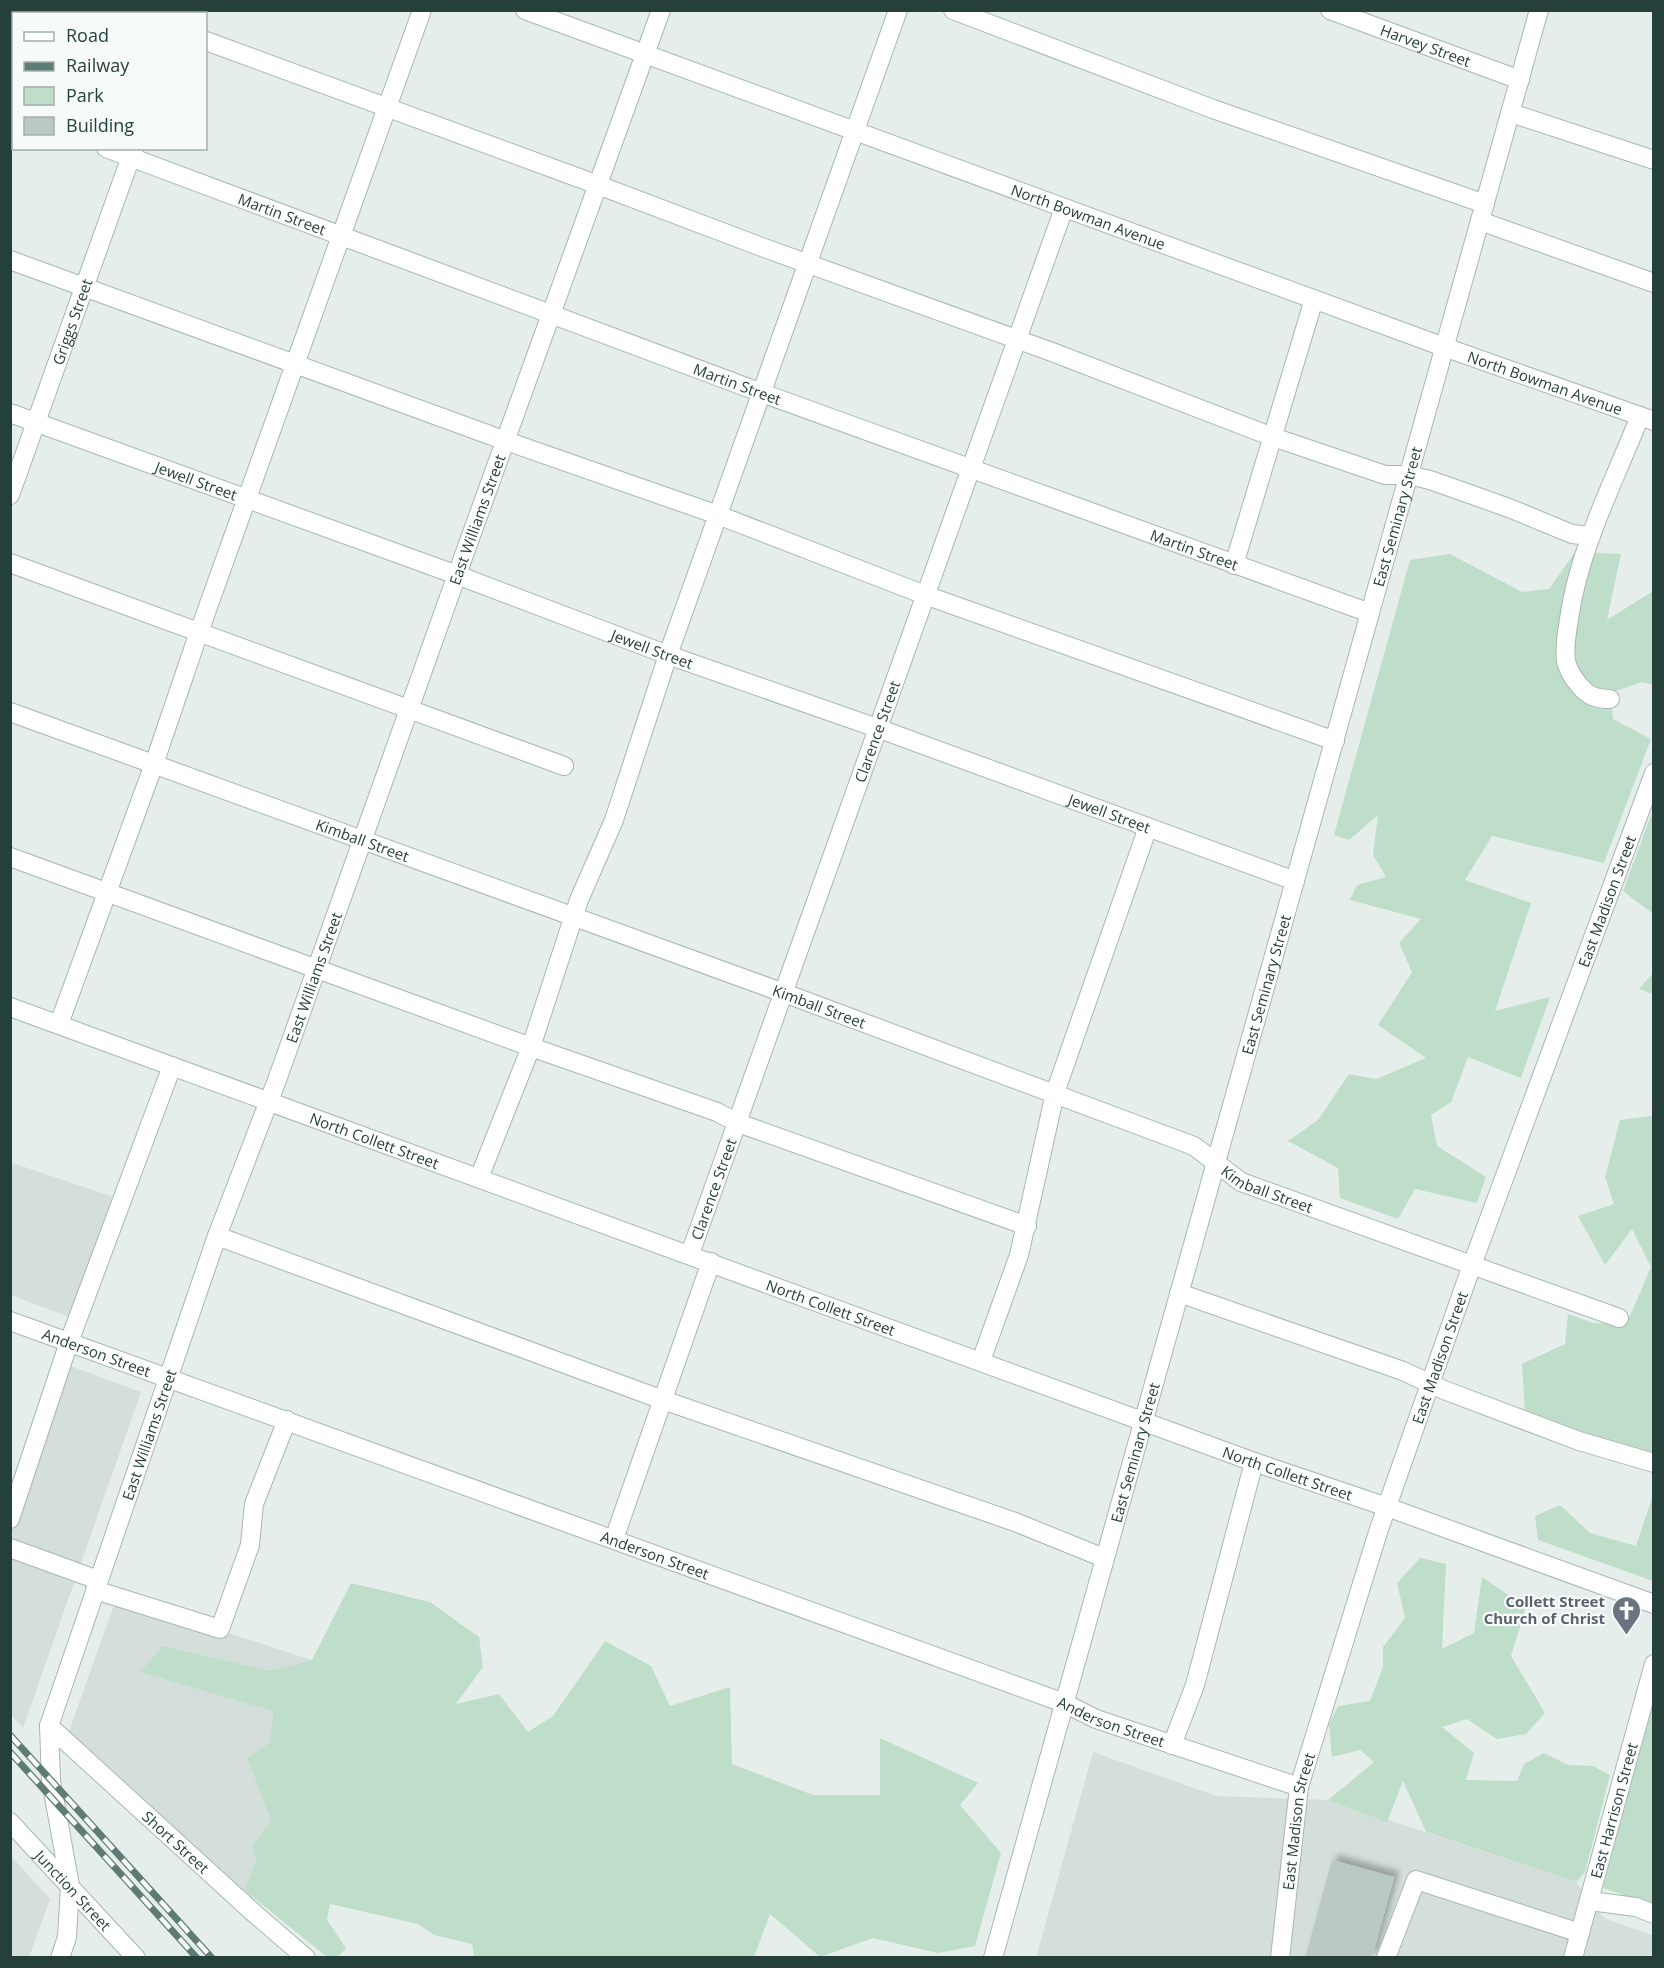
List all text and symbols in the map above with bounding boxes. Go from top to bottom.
legend [12,12,207,150]
street label: Harvey Street [1378,19,1474,71]
text: Road [66,23,109,47]
text: Railway [66,53,130,77]
text: Park [66,83,104,107]
text: Building [66,113,134,137]
street label: North Bowman Avenue [1008,179,1168,254]
street label: Martin Street [235,188,329,239]
street label: Griggs Street [47,276,97,368]
street label: North Bowman Avenue [1465,346,1625,419]
street label: Martin Street [691,358,784,409]
street label: East Seminary Street [1368,444,1426,589]
street label: East Williams Street [444,452,510,588]
street label: Jewell Street [150,456,240,505]
street label: Martin Street [1148,524,1241,575]
street label: Jewell Street [606,624,696,673]
street label: Clarence Street [849,678,904,785]
street label: Jewell Street [1064,788,1153,837]
street label: Kimball Street [313,814,412,866]
street label: East Madison Street [1573,832,1640,970]
street label: East Williams Street [281,909,346,1045]
street label: East Seminary Street [1237,912,1295,1057]
street label: Kimball Street [770,980,869,1033]
street label: North Collett Street [307,1108,442,1173]
street label: Clarence Street [686,1135,741,1243]
street label: Kimball Street [1217,1161,1316,1217]
street label: North Collett Street [763,1274,898,1340]
street label: East Madison Street [1407,1289,1472,1426]
street label: Anderson Street [40,1324,153,1381]
street label: East Williams Street [117,1366,181,1503]
street label: East Seminary Street [1106,1380,1164,1525]
street label: North Collett Street [1220,1441,1355,1505]
street label: Anderson Street [598,1526,712,1584]
place label: Collett Street Church of Christ [1484,1591,1605,1628]
church icon: Collett Street Church of Christ [1610,1594,1642,1636]
street label: Anderson Street [1055,1692,1167,1751]
street label: East Harrison Street [1585,1740,1642,1881]
street label: East Madison Street [1278,1750,1319,1891]
street label: Short Street [138,1806,214,1878]
street label: Junction Street [30,1844,116,1935]

